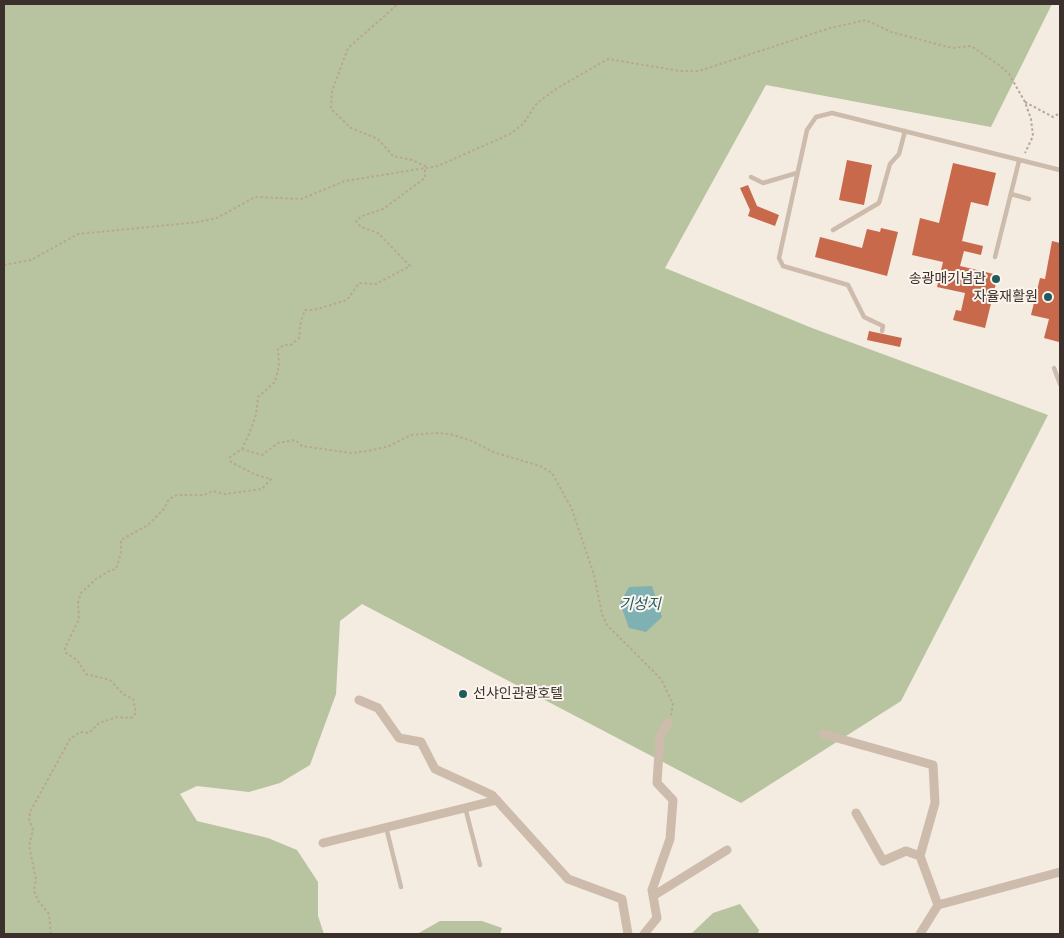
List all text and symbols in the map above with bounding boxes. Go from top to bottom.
place label: 송광매기념관 [909,271,986,287]
marker: 송광매기념관 [990,273,1002,285]
place label: 자율재활원 [974,289,1038,305]
marker: 자율재활원 [1042,291,1054,303]
water label: 기성지 [619,595,661,613]
place label: 선샤인관광호텔 [473,686,563,702]
marker: 선샤인관광호텔 [457,688,469,700]

